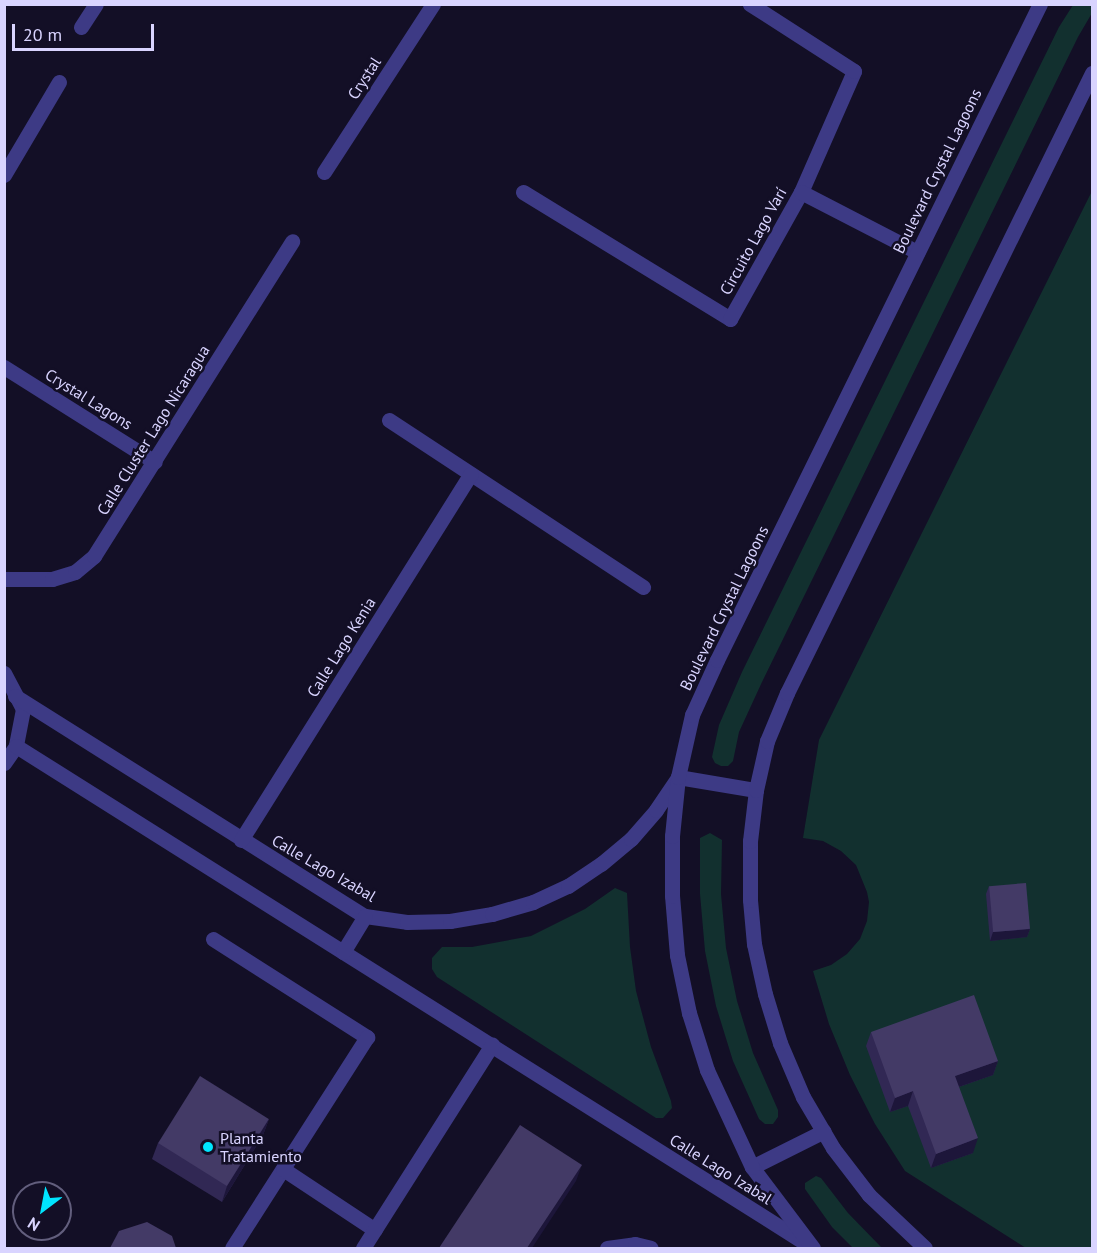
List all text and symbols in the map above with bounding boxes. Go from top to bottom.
scale bar [15,12,158,50]
text: 20 m [23,23,62,46]
street label: Crystal [343,53,385,103]
street label: Boulevard Crystal Lagoons [889,86,985,256]
street label: Circuito Lago Varí [715,184,791,298]
street label: Calle Cluster Lago Nicaragua [93,341,213,519]
street label: Crystal Lagons [42,365,136,433]
street label: Boulevard Crystal Lagoons [676,523,772,693]
street label: Calle Lago Kenia [303,594,379,700]
street label: Calle Lago Izabal [269,830,379,906]
place label: Planta Tratamiento [220,1128,302,1166]
street label: Calle Lago Izabal [666,1130,776,1208]
marker: Planta Tratamiento [201,1140,215,1154]
north arrow [12,1181,72,1241]
text: N [24,1213,43,1236]

